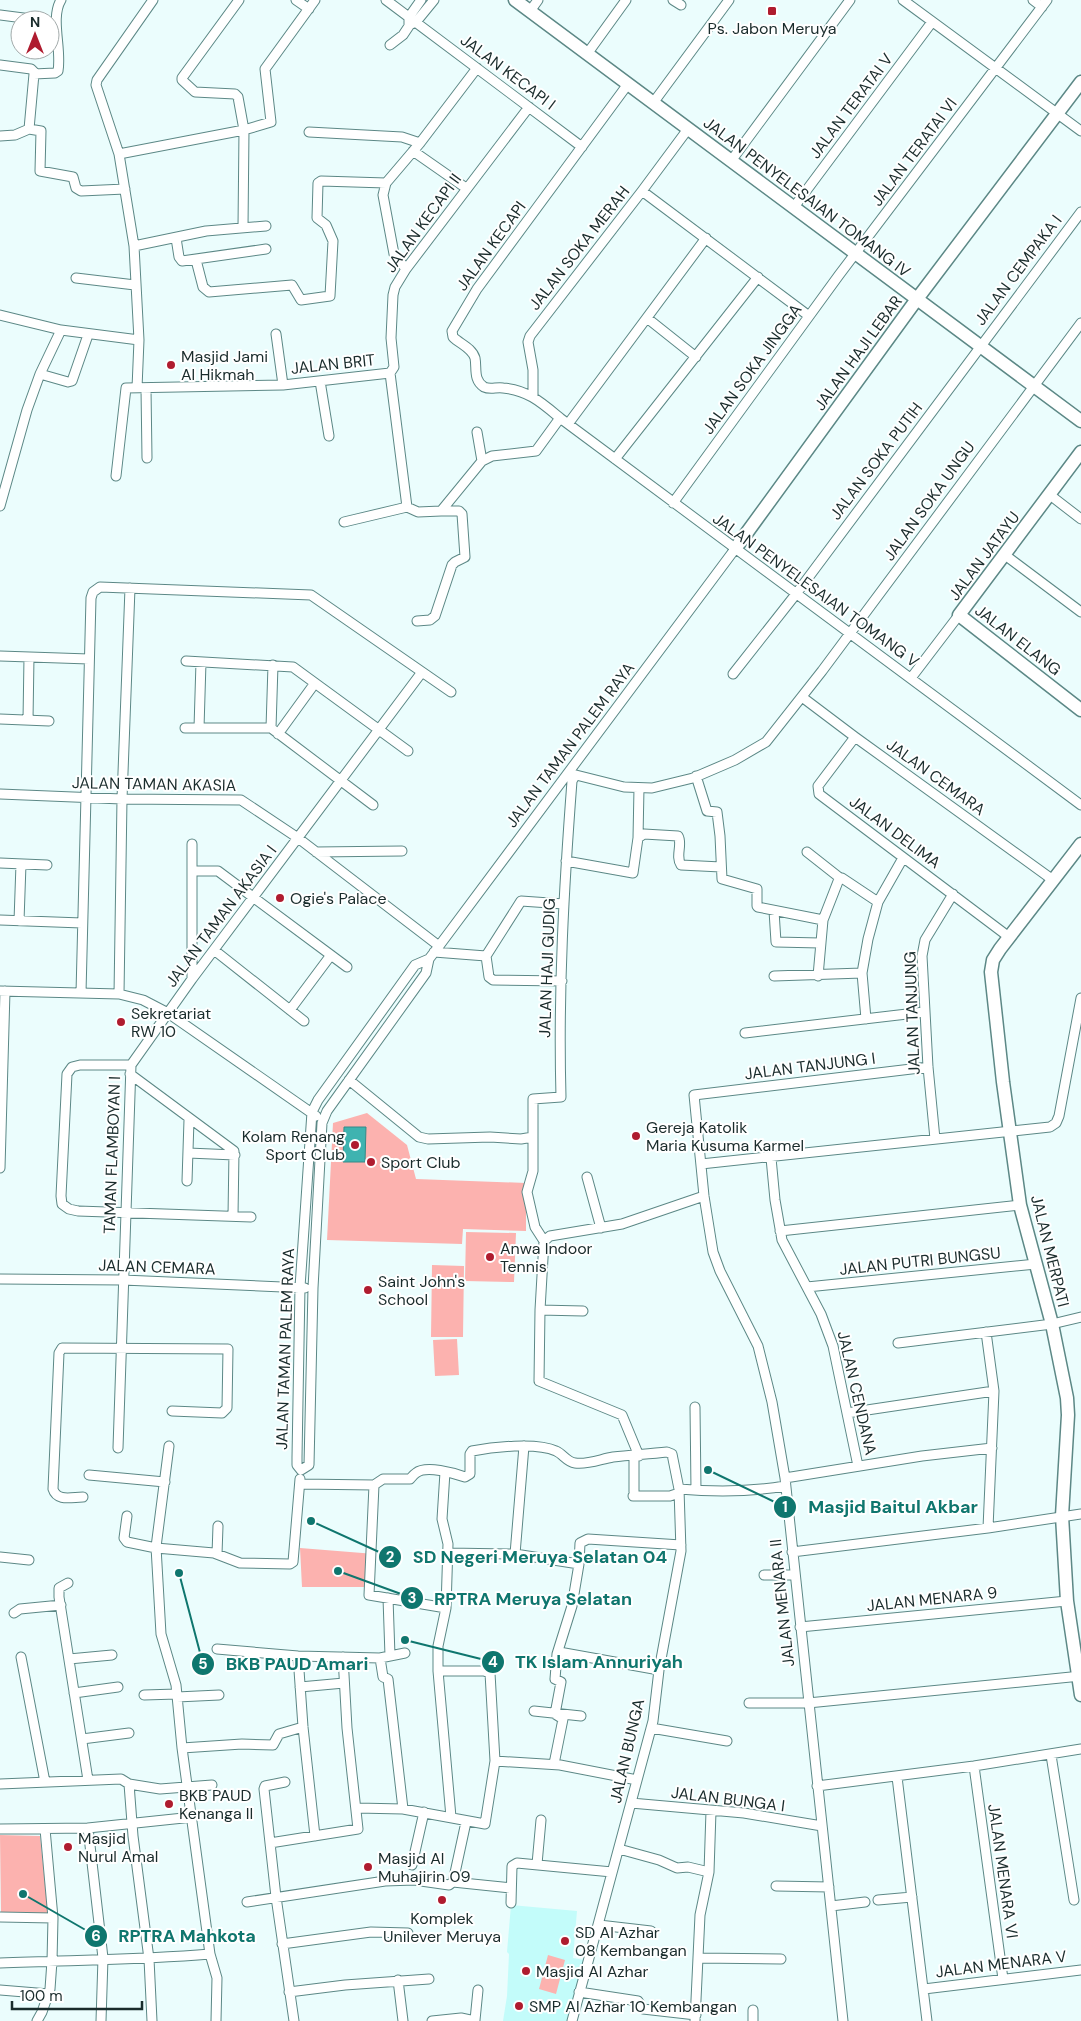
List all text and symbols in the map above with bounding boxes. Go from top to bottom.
marker: Ps. Jabon Meruya [766,5,778,17]
north arrow [10,10,60,60]
text: N [30,13,40,31]
place label: Ps. Jabon Meruya [707,18,837,39]
street label: JALAN KECAPI I [456,29,560,115]
street label: JALAN TERATAI V [805,49,898,163]
street label: JALAN TERATAI VI [866,94,962,210]
street label: JALAN PENYELESAIAN TOMANG IV [699,112,915,282]
street label: JALAN KECAPI II [380,169,466,277]
street label: JALAN SOKA MERAH [524,182,634,314]
street label: JALAN KECAPI [451,197,531,295]
street label: JALAN CEMPAKA I [970,211,1066,329]
street label: JALAN HAJI LEBAR [809,291,907,415]
street label: JALAN SOKA JINGGA [698,299,807,438]
place label: Masjid Jami Al Hikmah [181,346,268,385]
street label: JALAN BRIT [290,349,376,379]
marker: Masjid Jami Al Hikmah [165,359,177,371]
street label: JALAN SOKA PUTIH [825,398,927,524]
street label: JALAN SOKA UNGU [879,437,979,565]
street label: JALAN JATAYU [944,507,1024,605]
street label: JALAN PENYELESAIAN TOMANG V [709,508,924,672]
street label: JALAN ELANG [971,600,1065,680]
street label: JALAN TAMAN PALEM RAYA [501,658,639,832]
street label: JALAN CEMARA [882,734,990,820]
street label: JALAN TAMAN AKASIA [72,772,237,796]
street label: JALAN DELIMA [845,791,945,873]
street label: JALAN TAMAN AKASIA I [161,841,281,991]
place label: Ogie's Palace [290,888,387,909]
marker: Ogie's Palace [274,892,286,904]
street label: JALAN HAJI GUDIG [534,898,560,1038]
street label: JALAN TANJUNG [899,951,925,1075]
place label: Sekretariat RW 10 [131,1003,211,1042]
marker: Sekretariat RW 10 [115,1016,127,1028]
street label: JALAN TANJUNG I [743,1048,877,1084]
street label: TAMAN FLAMBOYAN I [99,1076,125,1234]
place label: Gereja Katolik Maria Kusuma Karmel [646,1117,804,1156]
place label: Kolam Renang Sport Club [242,1126,345,1165]
marker: Gereja Katolik Maria Kusuma Karmel [630,1130,642,1142]
marker: Kolam Renang Sport Club [349,1139,361,1151]
place label: Sport Club [381,1152,460,1173]
marker: Sport Club [365,1156,377,1168]
street label: JALAN MERPATI [1026,1193,1074,1309]
place label: Anwa Indoor Tennis [500,1238,593,1277]
street label: JALAN PUTRI BUNGSU [838,1242,1002,1280]
street label: JALAN TAMAN PALEM RAYA [271,1248,299,1450]
marker: Anwa Indoor Tennis [484,1251,496,1263]
street label: JALAN CEMARA [98,1254,216,1280]
place label: Saint John's School [378,1271,465,1310]
marker: Saint John's School [362,1284,374,1296]
street label: JALAN CENDANA [833,1329,882,1457]
callout: Masjid Baitul Akbar [773,1491,987,1524]
text: Masjid Baitul Akbar [808,1495,978,1519]
text: 1 [782,1497,788,1517]
street label: JALAN MENARA II [765,1538,799,1668]
callout: SD Negeri Meruya Selatan 04 [378,1541,677,1574]
text: SD Negeri Meruya Selatan 04 [413,1545,668,1569]
text: 2 [386,1547,395,1567]
callout: RPTRA Meruya Selatan [399,1582,642,1615]
street label: JALAN MENARA 9 [866,1582,998,1616]
text: RPTRA Meruya Selatan [434,1587,632,1611]
text: 3 [407,1588,417,1608]
callout: TK Islam Annuriyah [480,1645,693,1678]
callout: BKB PAUD Amari [191,1647,378,1680]
text: TK Islam Annuriyah [515,1650,683,1674]
text: BKB PAUD Amari [226,1652,368,1676]
text: 4 [488,1652,498,1672]
text: 5 [198,1654,208,1674]
street label: JALAN BUNGA [605,1696,649,1805]
street label: JALAN BUNGA I [670,1782,786,1816]
place label: BKB PAUD Kenanga II [179,1785,253,1824]
marker: BKB PAUD Kenanga II [163,1798,175,1810]
street label: JALAN MENARA VI [983,1802,1023,1940]
place label: Masjid Nurul Amal [78,1828,158,1867]
marker: Masjid Nurul Amal [62,1841,74,1853]
place label: Masjid Al Muhajirin 09 [378,1848,470,1887]
marker: Masjid Al Muhajirin 09 [362,1861,374,1873]
marker: Komplek Unilever Meruya [436,1894,448,1906]
place label: Komplek Unilever Meruya [383,1908,501,1947]
callout: RPTRA Mahkota [84,1919,266,1952]
place label: SD Al Azhar 08 Kembangan [575,1922,687,1961]
text: RPTRA Mahkota [118,1924,256,1948]
text: 6 [91,1926,101,1946]
marker: SD Al Azhar 08 Kembangan [559,1935,571,1947]
street label: JALAN MENARA V [934,1946,1068,1982]
place label: Masjid Al Azhar [536,1961,649,1982]
marker: Masjid Al Azhar [520,1965,532,1977]
scale bar [12,1978,142,2010]
text: 100 m [20,1986,63,2006]
place label: SMP Al Azhar 10 Kembangan [529,1996,737,2017]
marker: SMP Al Azhar 10 Kembangan [513,2000,525,2012]

